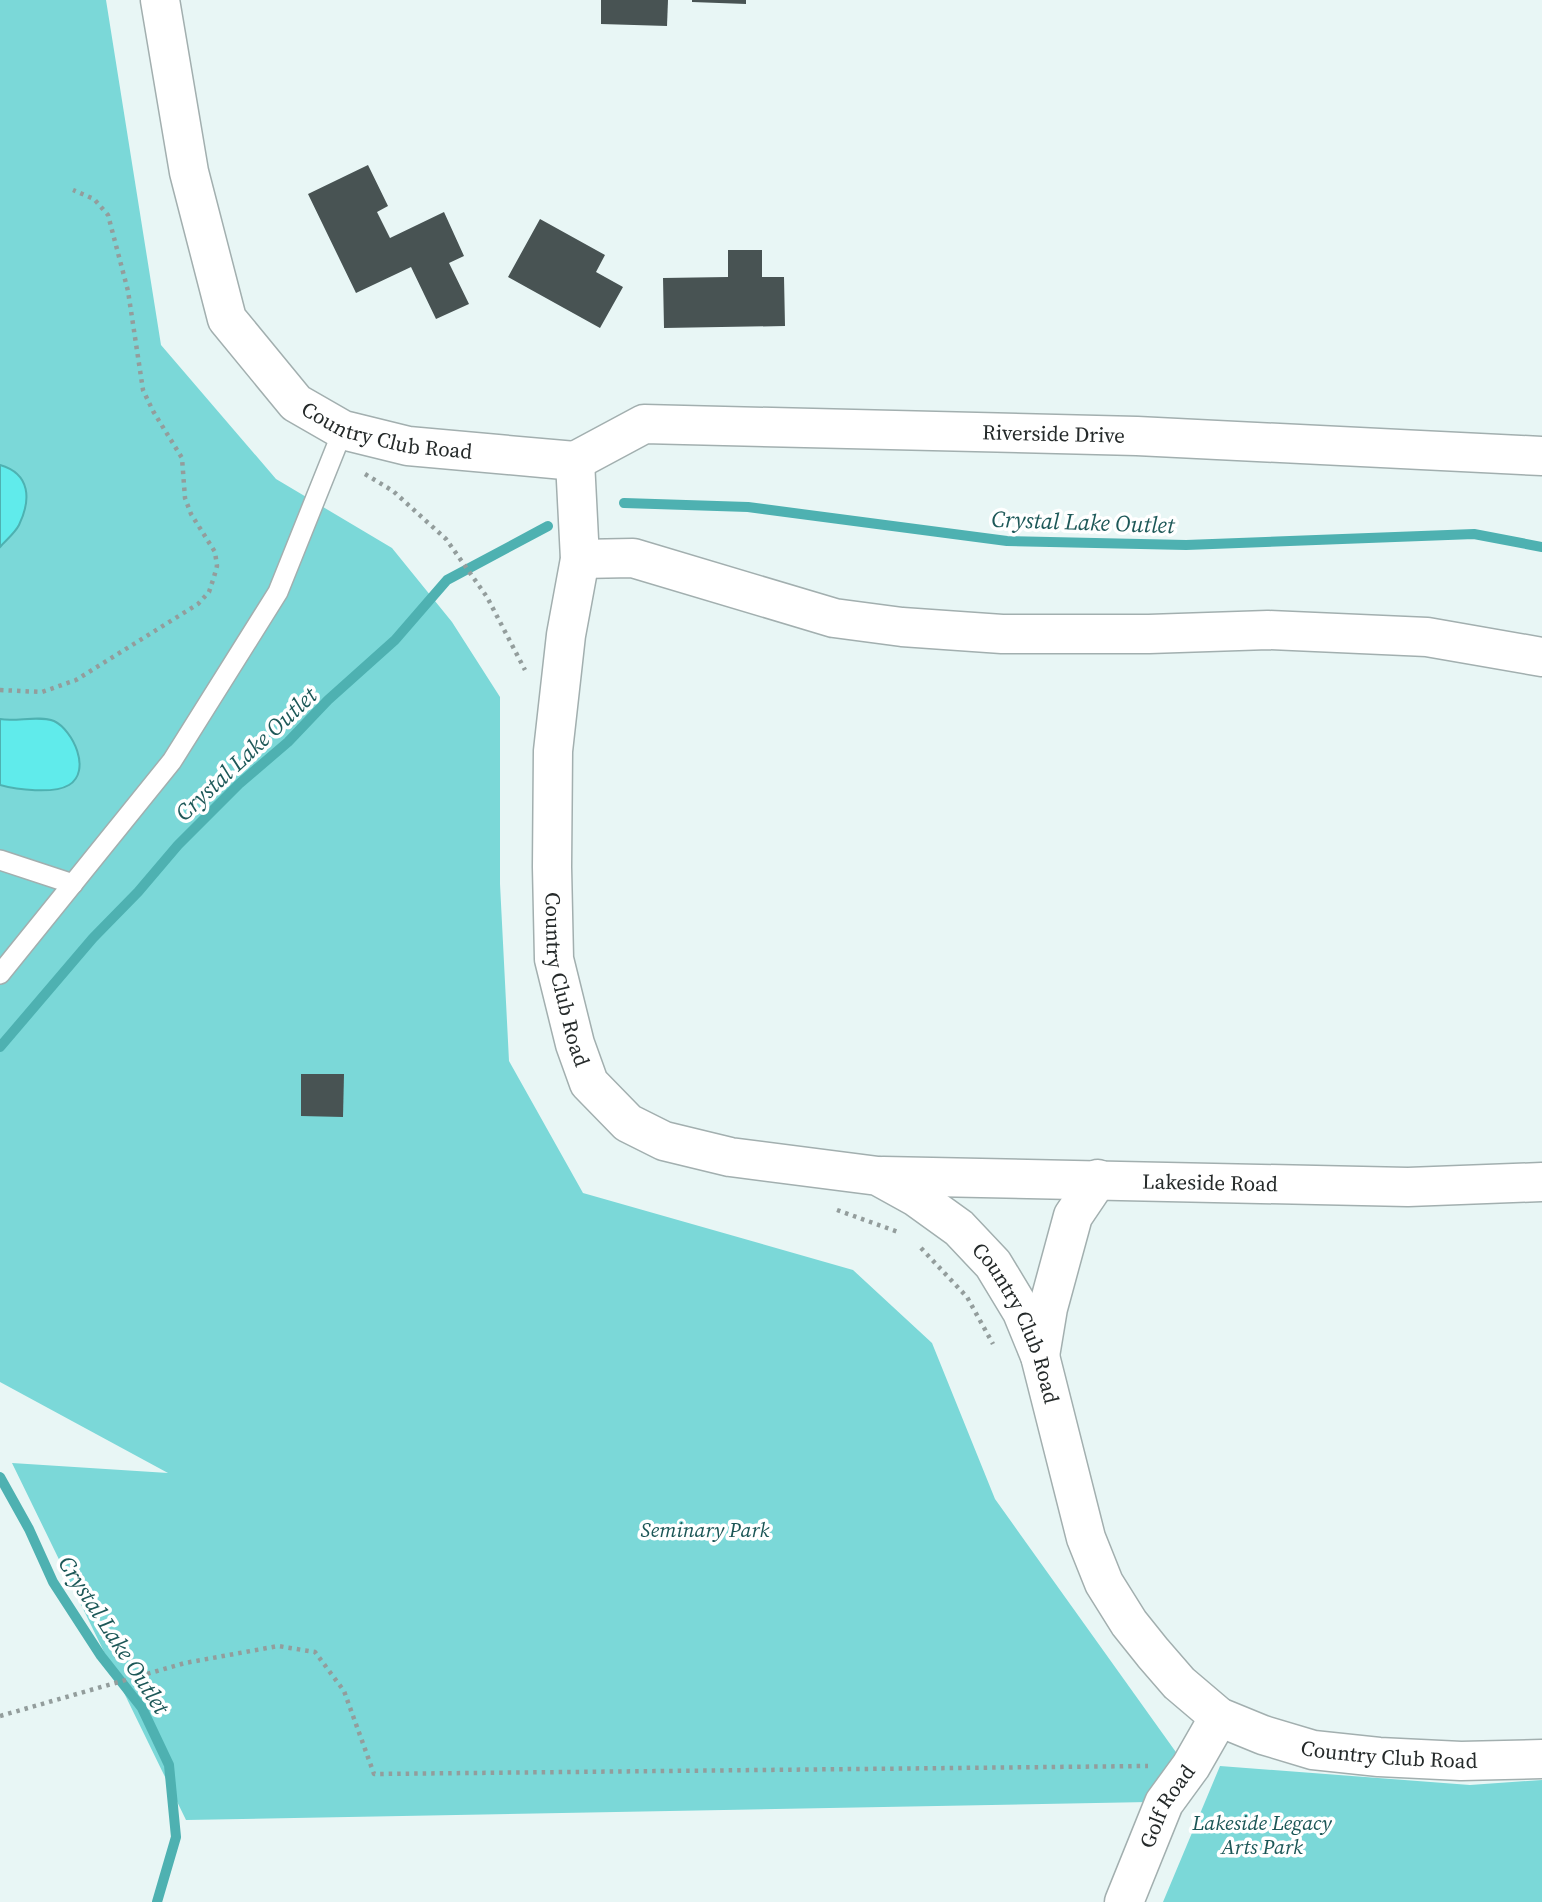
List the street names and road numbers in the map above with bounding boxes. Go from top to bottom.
street label: Country Club Road [296,394,474,466]
street label: Riverside Drive [982,417,1125,450]
street label: Country Club Road [539,892,597,1070]
street label: Lakeside Road [1142,1166,1278,1198]
street label: Country Club Road [966,1236,1066,1407]
street label: Country Club Road [1297,1732,1478,1775]
street label: Golf Road [1132,1758,1201,1852]

